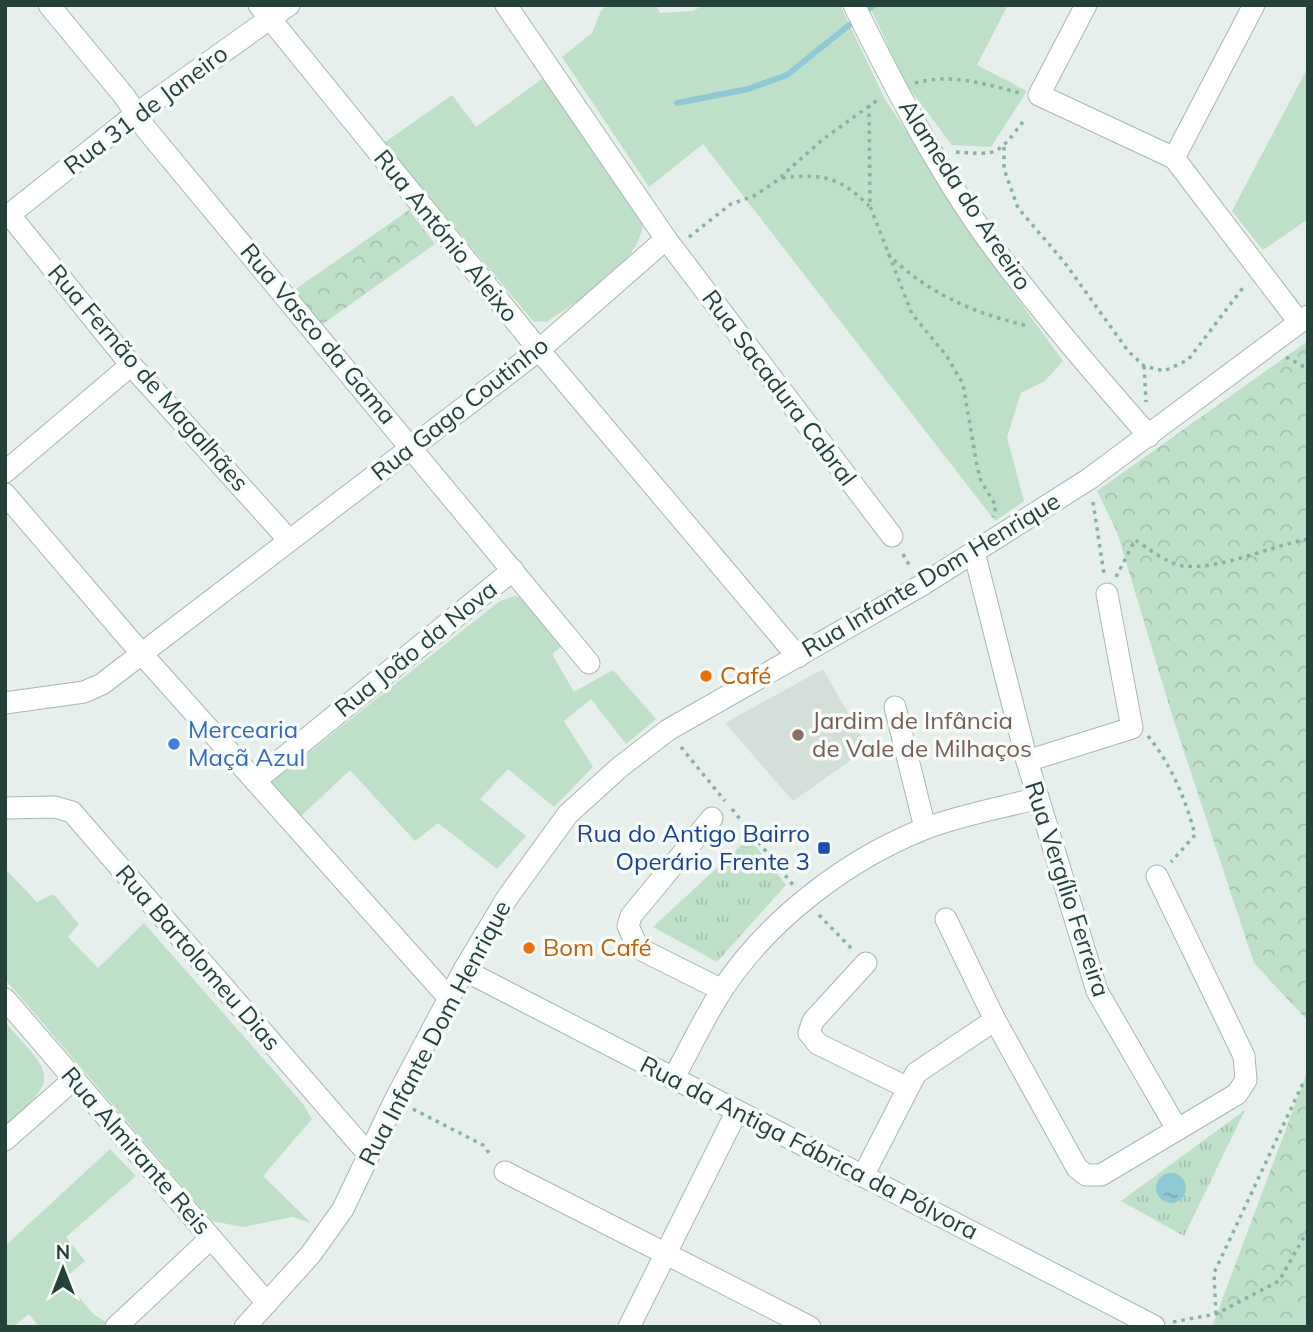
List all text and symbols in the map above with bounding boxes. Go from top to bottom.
street label: Rua 31 de Janeiro [58,38,233,181]
street label: Alameda do Areeiro [893,93,1039,296]
street label: Rua António Aleixo [368,143,525,328]
street label: Rua Vasco da Gama [234,237,403,430]
street label: Rua Fernão de Magalhães [42,258,256,497]
street label: Rua Sacadura Cabral [696,283,863,491]
street label: Rua Gago Coutinho [365,330,554,487]
street label: Rua Infante Dom Henrique [796,485,1065,663]
street label: Rua João da Nova [328,573,503,723]
place label: Café [720,660,771,690]
marker: Café [698,668,714,684]
place label: Jardim de Infância de Vale de Milhaços [812,705,1032,763]
place label: Mercearia Maçã Azul [188,714,305,772]
marker: Jardim de Infância de Vale de Milhaços [790,727,806,743]
marker: Mercearia Maçã Azul [166,736,182,752]
street label: Rua Vergílio Ferreira [1019,777,1117,1000]
place label: Rua do Antigo Bairro Operário Frente 3 [577,818,810,876]
marker: Rua do Antigo Bairro Operário Frente 3 [816,840,832,856]
street label: Rua Bartolomeu Dias [110,858,288,1057]
street label: Rua Infante Dom Henrique [351,895,517,1170]
place label: Bom Café [543,932,652,962]
marker: Bom Café [521,940,537,956]
street label: Rua da Antiga Fábrica da Pólvora [636,1049,983,1246]
street label: Rua Almirante Reis [56,1060,218,1241]
north arrow [28,1234,98,1304]
text: N [56,1240,70,1264]

